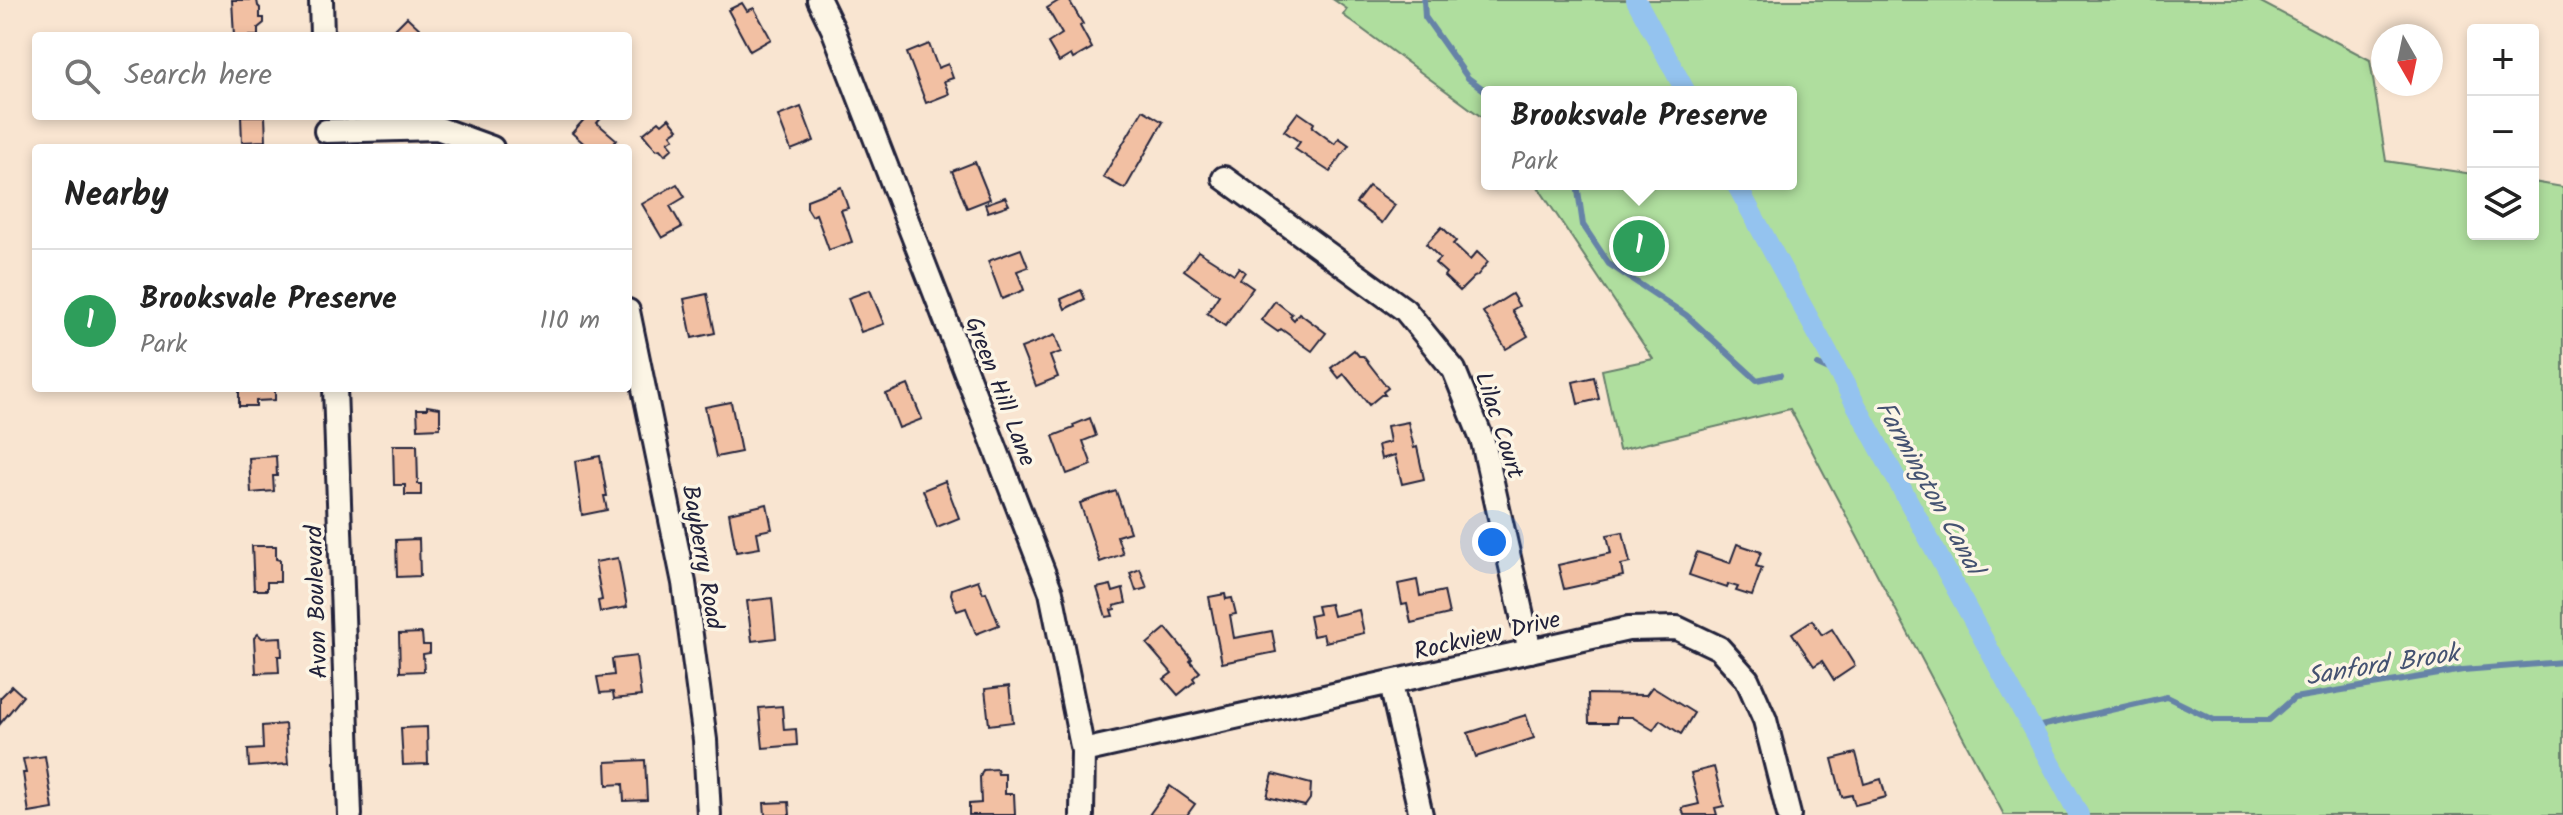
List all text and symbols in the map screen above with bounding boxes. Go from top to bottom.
north arrow [2371,24,2443,96]
map controls [2467,24,2539,240]
button: + [2467,24,2539,96]
search box [32,32,632,120]
text: Search here [124,52,272,100]
icon: search [60,54,104,98]
popup [1481,86,1797,190]
text: Brooksvale Preserve [1511,93,1767,141]
button: − [2467,96,2539,168]
text: Park [1511,141,1558,183]
button: layers [2467,168,2539,240]
text: Nearby [64,169,169,223]
pin: 1 [1613,216,1665,276]
text: Brooksvale Preserve [140,276,397,324]
text: 1 [86,300,94,342]
text: 110 m [540,300,600,342]
street label: Green Hill Lane [953,311,1046,472]
text: Park [140,324,187,366]
street label: Lilac Court [1463,367,1534,485]
water label: Farmington Canal [1863,393,1996,587]
street label: Bayberry Road [670,482,734,634]
your location [1472,522,1512,562]
street label: Avon Boulevard [295,523,340,679]
street label: Rockview Drive [1410,601,1565,672]
water label: Sanford Brook [2303,633,2466,699]

